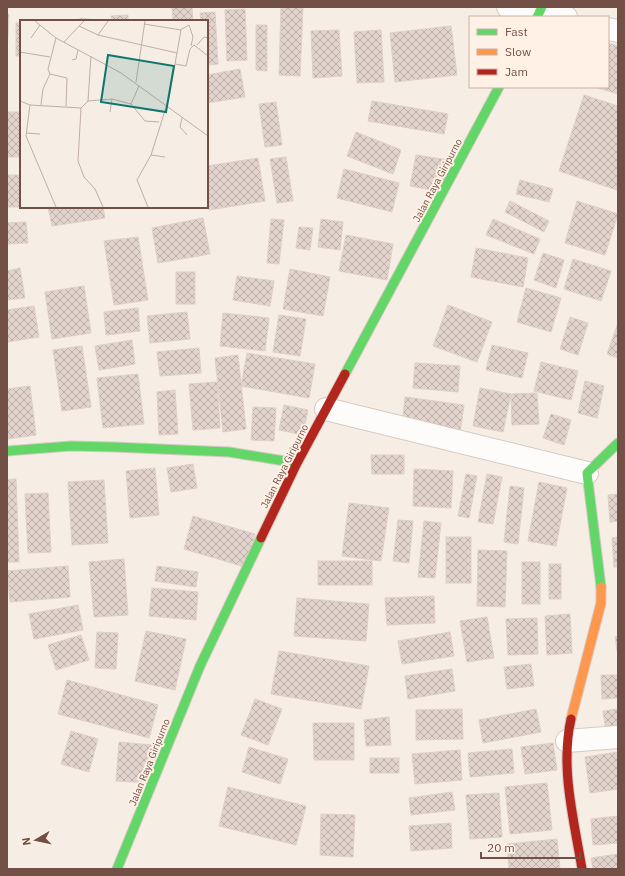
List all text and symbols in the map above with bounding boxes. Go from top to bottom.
legend [469,16,609,88]
inset map [20,20,208,208]
text: Fast [505,24,528,39]
text: Slow [505,44,531,59]
text: Jam [505,64,528,79]
street label: Jalan Raya Giripurno [410,136,465,224]
street label: Jalan Raya Giripurno [258,422,311,510]
street label: Jalan Raya Giripurno [126,716,173,808]
north arrow [16,820,56,860]
scale bar [481,834,580,860]
text: N [19,837,34,847]
text: 20 m [487,840,515,855]

